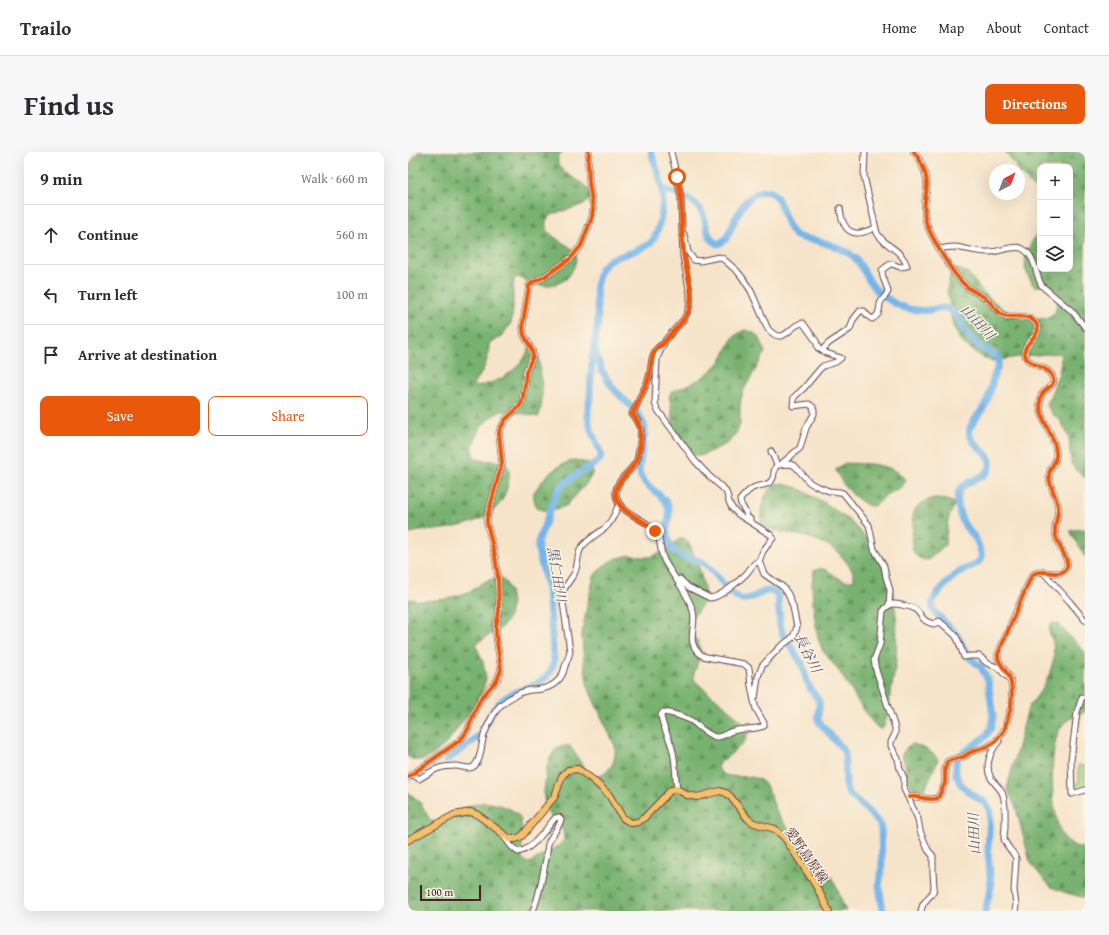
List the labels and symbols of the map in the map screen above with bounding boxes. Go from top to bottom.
north arrow [989,164,1025,200]
route start [668,168,686,186]
water label: 山田川 [956,300,1001,346]
route end [646,522,664,540]
water label: 黒仁田川 [543,545,572,605]
water label: 長谷川 [790,630,827,678]
water label: 山田川 [963,811,985,855]
street label: 愛野島原線 [780,823,833,887]
scale bar [420,883,481,902]

